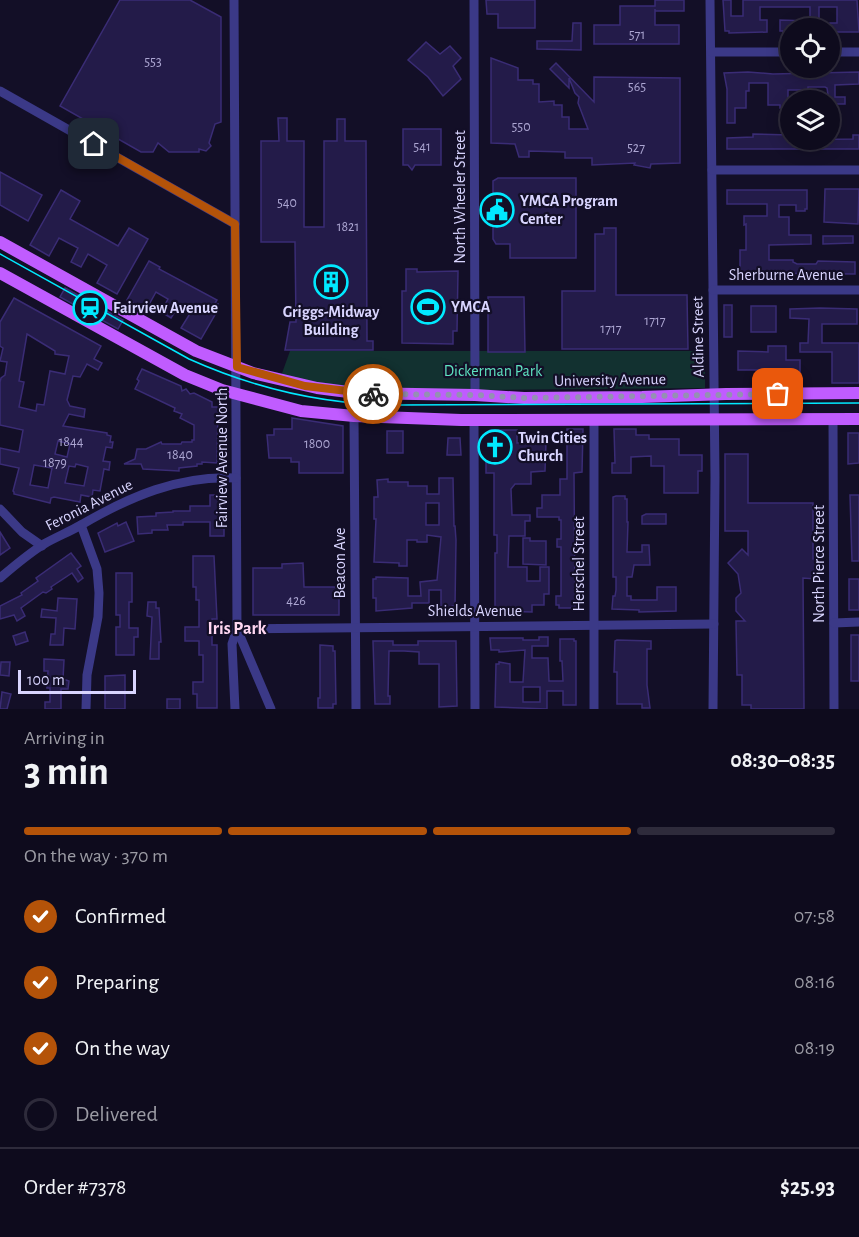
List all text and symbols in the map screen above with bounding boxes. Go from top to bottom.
map controls [780,18,840,150]
button: locate [780,18,840,78]
house number: 571 [629,28,645,42]
house number: 553 [144,55,162,69]
house number: 565 [628,80,646,94]
button: layers [780,90,840,150]
pin [68,118,119,169]
house number: 550 [511,120,531,134]
icon: home [77,127,110,160]
street label: North Wheeler Street [452,130,468,264]
house number: 541 [413,140,431,154]
house number: 527 [627,141,645,155]
public building icon: YMCA Program Center [479,192,515,228]
place label: YMCA Program Center [520,193,618,227]
house number: 540 [277,196,297,210]
house number: 1821 [337,220,359,234]
building icon: Griggs-Midway Building [313,264,349,300]
street label: Sherburne Avenue [729,267,843,283]
sports icon: YMCA [410,289,446,325]
station icon: Fairview Avenue [72,290,108,326]
street label: Aldine Street [689,296,707,378]
place label: YMCA [451,299,491,315]
place label: Fairview Avenue [113,300,218,316]
place label: Griggs-Midway Building [283,304,380,338]
house number: 1717 [644,314,666,328]
house number: 1717 [600,322,622,336]
park label: Dickerman Park [444,363,543,379]
courier [343,364,403,424]
pin [752,368,803,419]
street label: University Avenue [554,371,666,390]
icon: bag [761,377,794,410]
icon: bike [357,378,390,411]
street label: Fairview Avenue North [214,388,230,528]
church icon: Twin Cities Church [477,429,513,465]
place label: Twin Cities Church [518,430,587,464]
house number: 1844 [59,435,84,449]
house number: 1800 [304,437,330,451]
house number: 1840 [167,448,193,462]
house number: 1879 [43,456,67,470]
street label: Feronia Avenue [43,476,135,534]
street label: North Pierce Street [811,505,827,623]
street label: Herschel Street [571,516,587,612]
street label: Beacon Ave [332,528,348,598]
house number: 426 [286,594,306,608]
street label: Shields Avenue [428,603,522,619]
district label: Iris Park [208,620,267,638]
scale bar [18,667,136,694]
text: 100 m [27,672,65,688]
text: Arriving in [24,728,105,748]
text: 08:30–08:35 [730,749,835,771]
text: 3 min [24,753,109,792]
text: On the way · 370 m [24,846,168,866]
icon: check [24,900,57,933]
text: Confirmed [75,905,166,927]
text: 07:58 [794,906,835,926]
icon: check [24,966,57,999]
text: Preparing [75,971,159,993]
text: 08:16 [794,972,835,992]
icon: check [24,1032,57,1065]
text: On the way [75,1037,170,1059]
text: 08:19 [794,1038,835,1058]
text: Delivered [75,1103,158,1125]
text: Order #7378 [24,1176,127,1198]
text: $25.93 [780,1176,835,1198]

